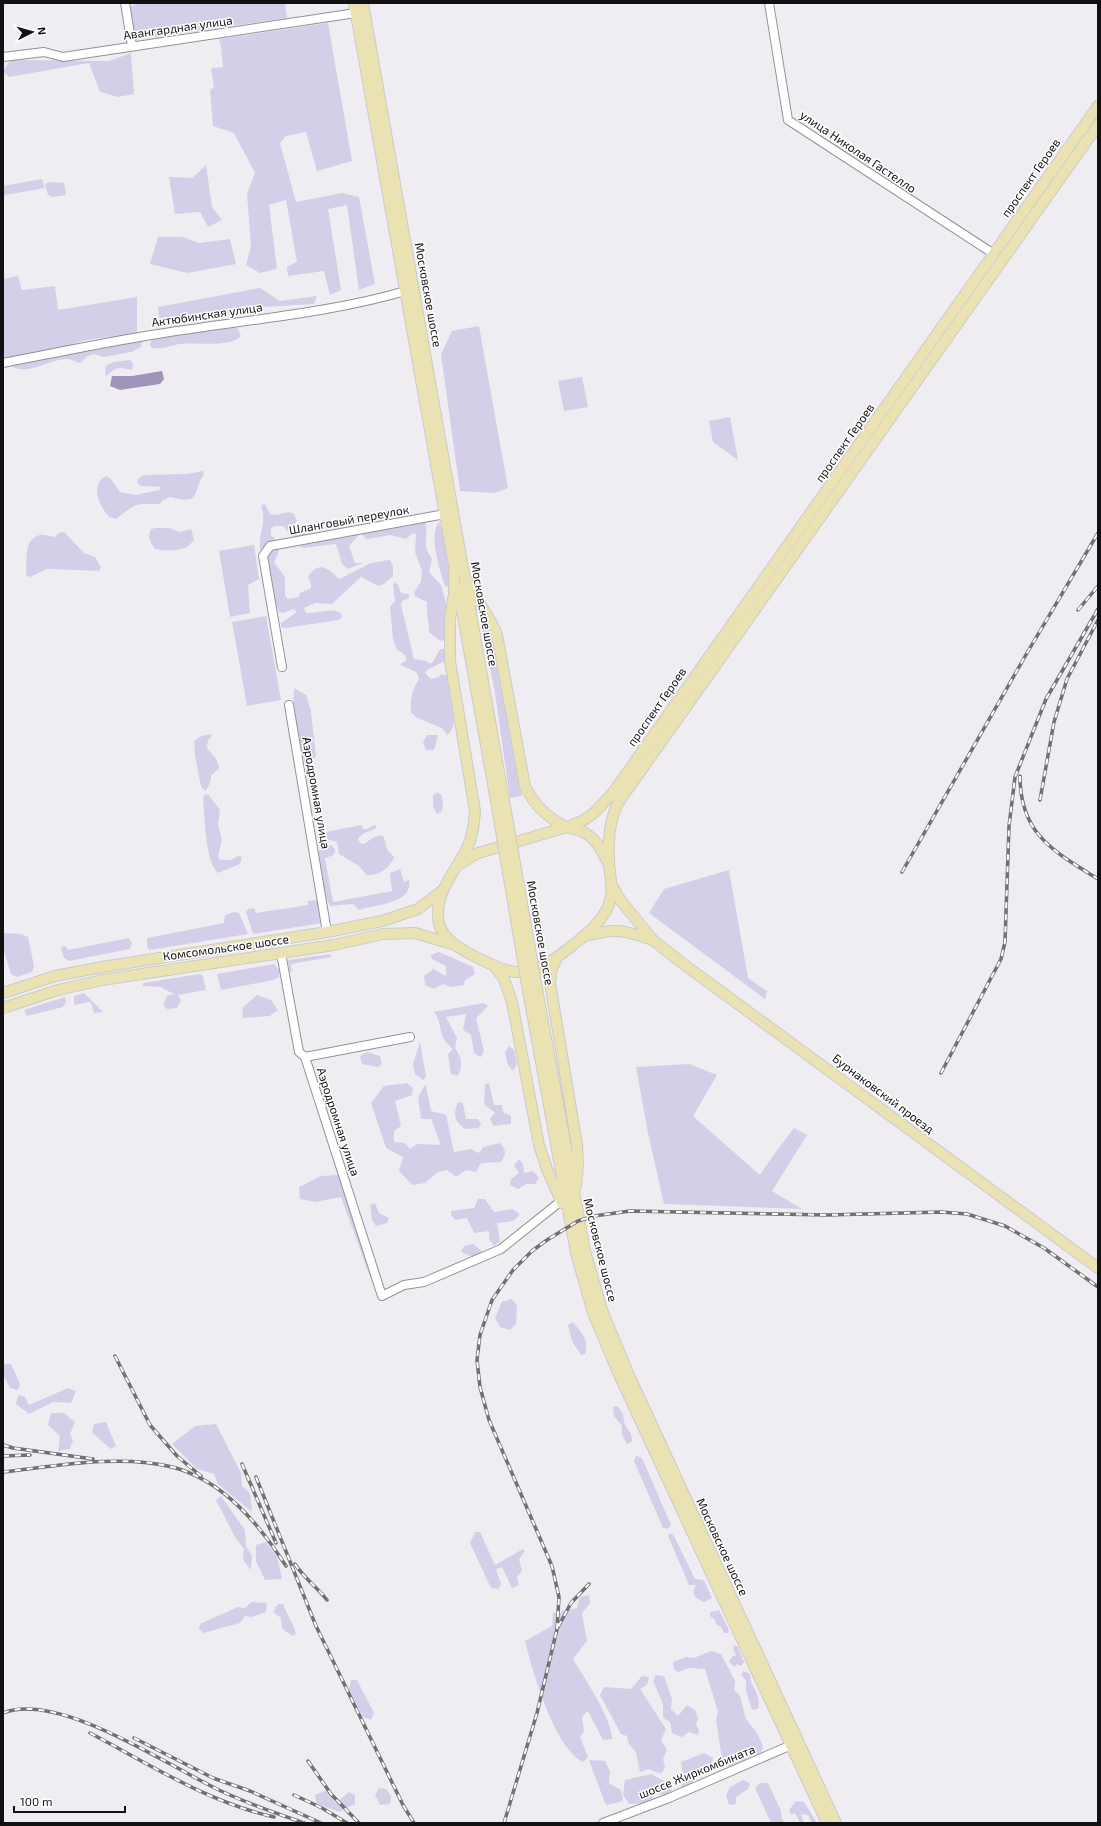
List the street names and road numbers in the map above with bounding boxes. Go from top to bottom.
street label: Авангардная улица [122,12,234,43]
street label: улица Николая Гастелло [797,107,919,196]
street label: проспект Героев [998,135,1063,219]
street label: Московское шоссе [413,241,445,348]
street label: Актюбинская улица [150,299,263,330]
street label: проспект Героев [812,400,877,484]
street label: Шланговый переулок [288,501,411,537]
street label: Московское шоссе [469,560,501,667]
street label: проспект Героев [624,664,689,748]
street label: Аэродромная улица [299,736,334,850]
street label: Московское шоссе [525,879,557,986]
street label: Комсомольское шоссе [162,931,290,963]
street label: Бурнаковский проезд [830,1051,937,1137]
street label: Аэродромная улица [314,1066,363,1178]
street label: Московское шоссе [581,1197,621,1303]
street label: Московское шоссе [694,1496,752,1598]
street label: шоссе Жиркомбината [636,1741,757,1801]

